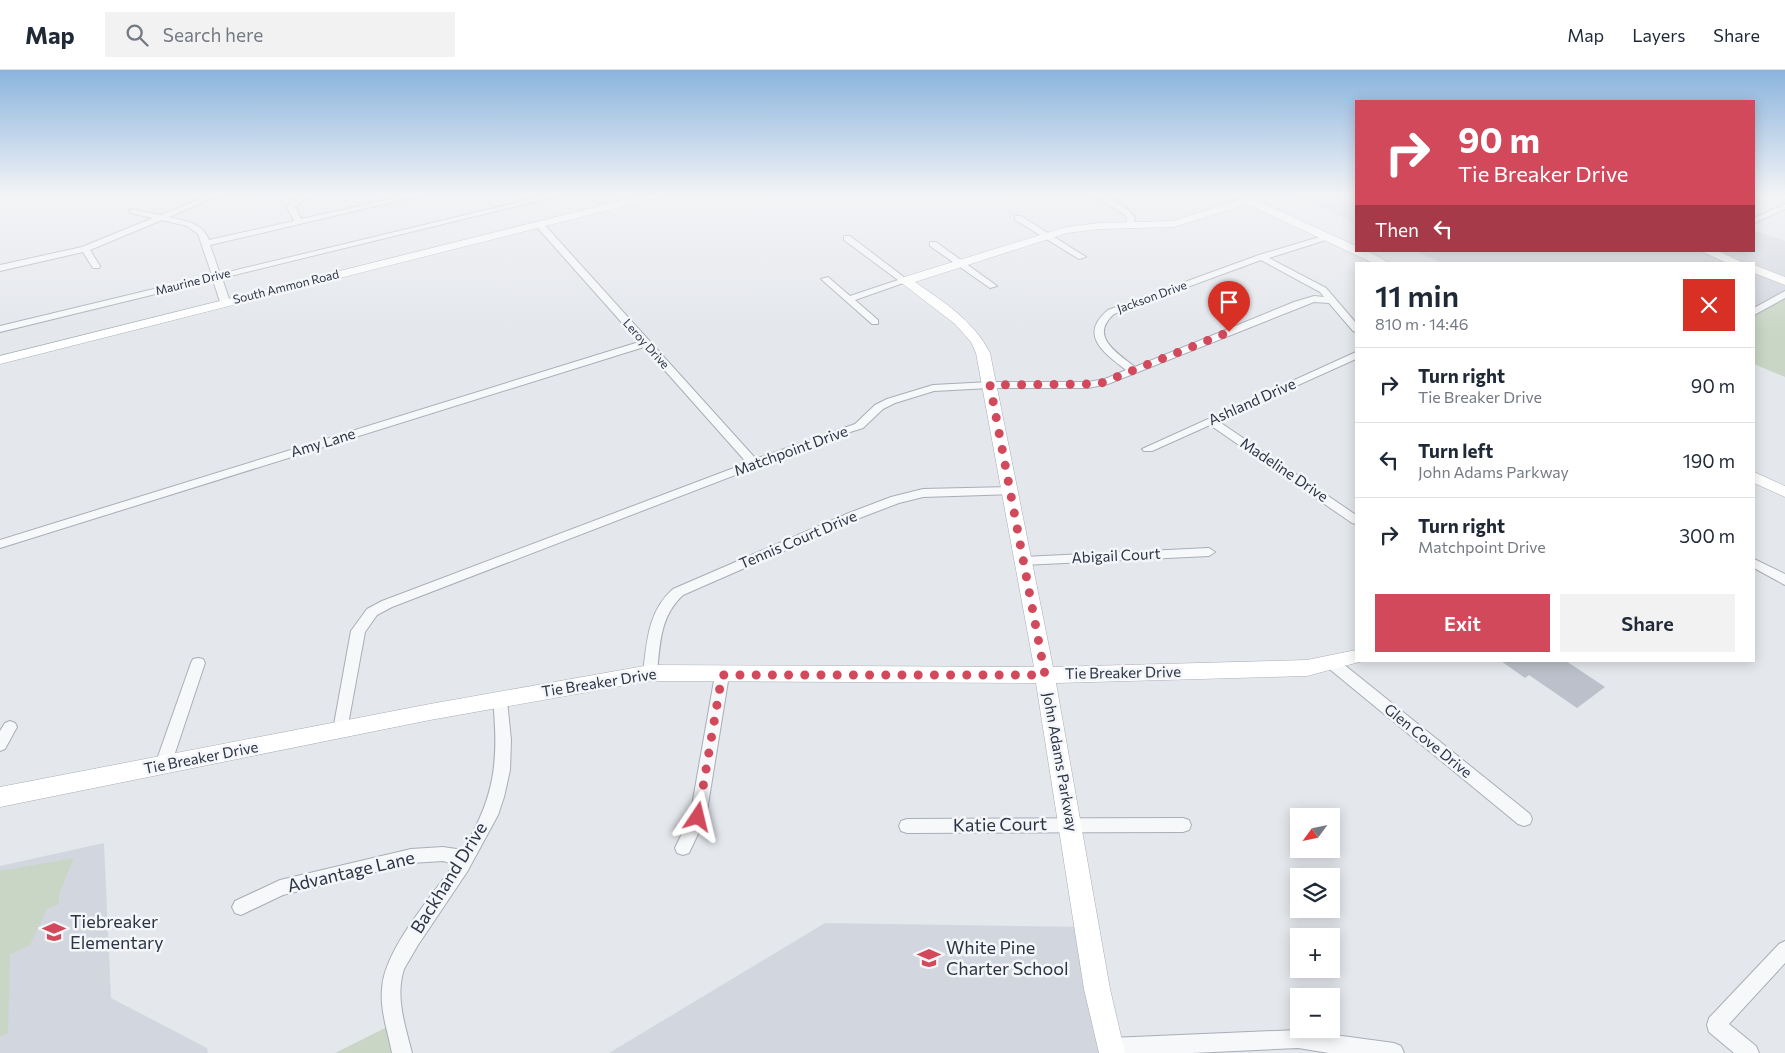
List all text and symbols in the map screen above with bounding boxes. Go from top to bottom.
search box [105,12,455,57]
text: Map [25,20,75,49]
icon: search [123,21,151,49]
text: Search here [163,23,263,46]
text: Map [1567,24,1604,46]
text: Layers [1632,24,1685,46]
text: Share [1713,24,1760,46]
text: 90 m [1458,117,1540,160]
icon: right [1375,120,1440,185]
text: Tie Breaker Drive [1458,160,1628,187]
icon: left [1429,215,1457,243]
text: Then [1375,218,1419,241]
street label: Maurine Drive [154,265,232,297]
street label: South Ammon Road [231,266,340,306]
text: 11 min [1375,276,1459,313]
street label: Jackson Drive [1115,277,1189,316]
button: close [1683,279,1735,331]
pin [1208,281,1250,332]
icon: arrive [1215,288,1243,316]
text: 810 m · 14:46 [1375,314,1468,333]
street label: Leroy Drive [621,316,673,371]
text: Turn right [1418,364,1505,387]
icon: right [1375,371,1403,399]
street label: Ashland Drive [1205,374,1298,428]
text: 90 m [1691,374,1735,397]
text: Tie Breaker Drive [1418,387,1542,406]
street label: Matchpoint Drive [731,421,850,479]
street label: Amy Lane [288,424,357,460]
street label: Madeline Drive [1237,433,1332,505]
text: Turn left [1418,439,1493,462]
icon: left [1375,446,1403,474]
text: 190 m [1683,449,1735,472]
text: John Adams Parkway [1418,462,1569,481]
street label: Tennis Court Drive [736,506,859,572]
text: Turn right [1418,514,1505,537]
icon: right [1375,521,1403,549]
text: 300 m [1679,524,1735,547]
text: Matchpoint Drive [1418,537,1546,556]
street label: Abigail Court [1071,544,1161,566]
button: Exit [1375,594,1550,652]
button: Share [1560,594,1735,652]
street label: Tie Breaker Drive [1065,662,1181,682]
street label: Tie Breaker Drive [540,664,658,700]
street label: John Adams Parkway [1040,691,1082,833]
street label: Glen Cove Drive [1381,699,1476,781]
street label: Tie Breaker Drive [142,737,260,777]
position arrow [671,790,723,842]
north arrow [1290,808,1340,858]
map controls [1290,808,1340,1038]
street label: Katie Court [953,812,1047,836]
street label: Backhand Drive [405,818,491,937]
street label: Advantage Lane [285,846,417,896]
button: layers [1290,868,1340,918]
place label: Tiebreaker Elementary [70,910,164,953]
school or university icon: Tiebreaker Elementary [41,919,67,945]
button: + [1290,928,1340,978]
place label: White Pine Charter School [946,936,1069,979]
school or university icon: White Pine Charter School [916,945,942,971]
button: − [1290,988,1340,1038]

